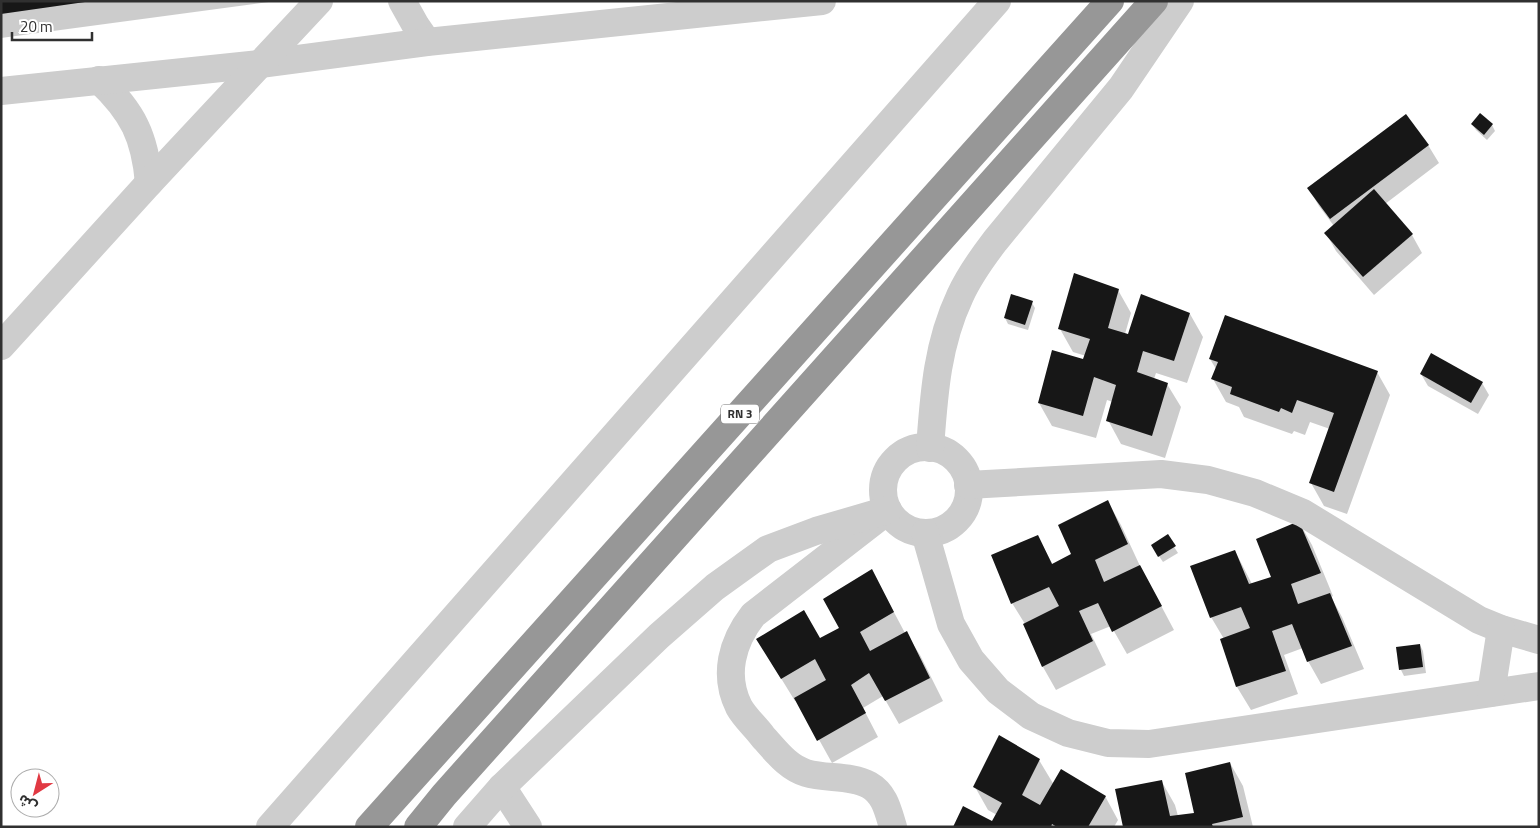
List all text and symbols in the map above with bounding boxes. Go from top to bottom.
scale bar [12,10,92,42]
text: 20 m [20,15,53,38]
road number: RN 3 [721,404,759,424]
north arrow [10,768,60,818]
text: ش [13,790,41,818]

